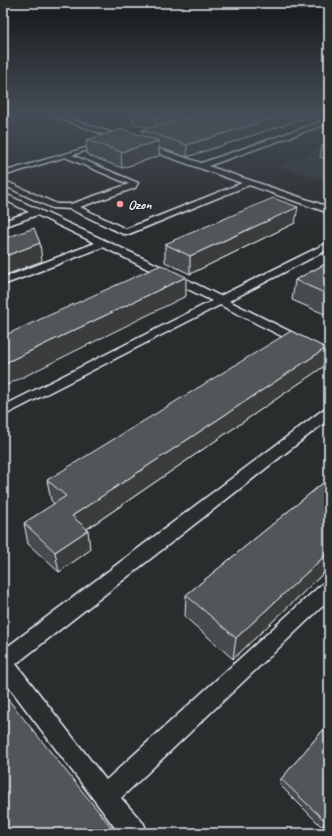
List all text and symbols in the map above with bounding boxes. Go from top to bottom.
place label: Ozon [128,196,152,213]
marker: Ozon [115,199,125,209]

